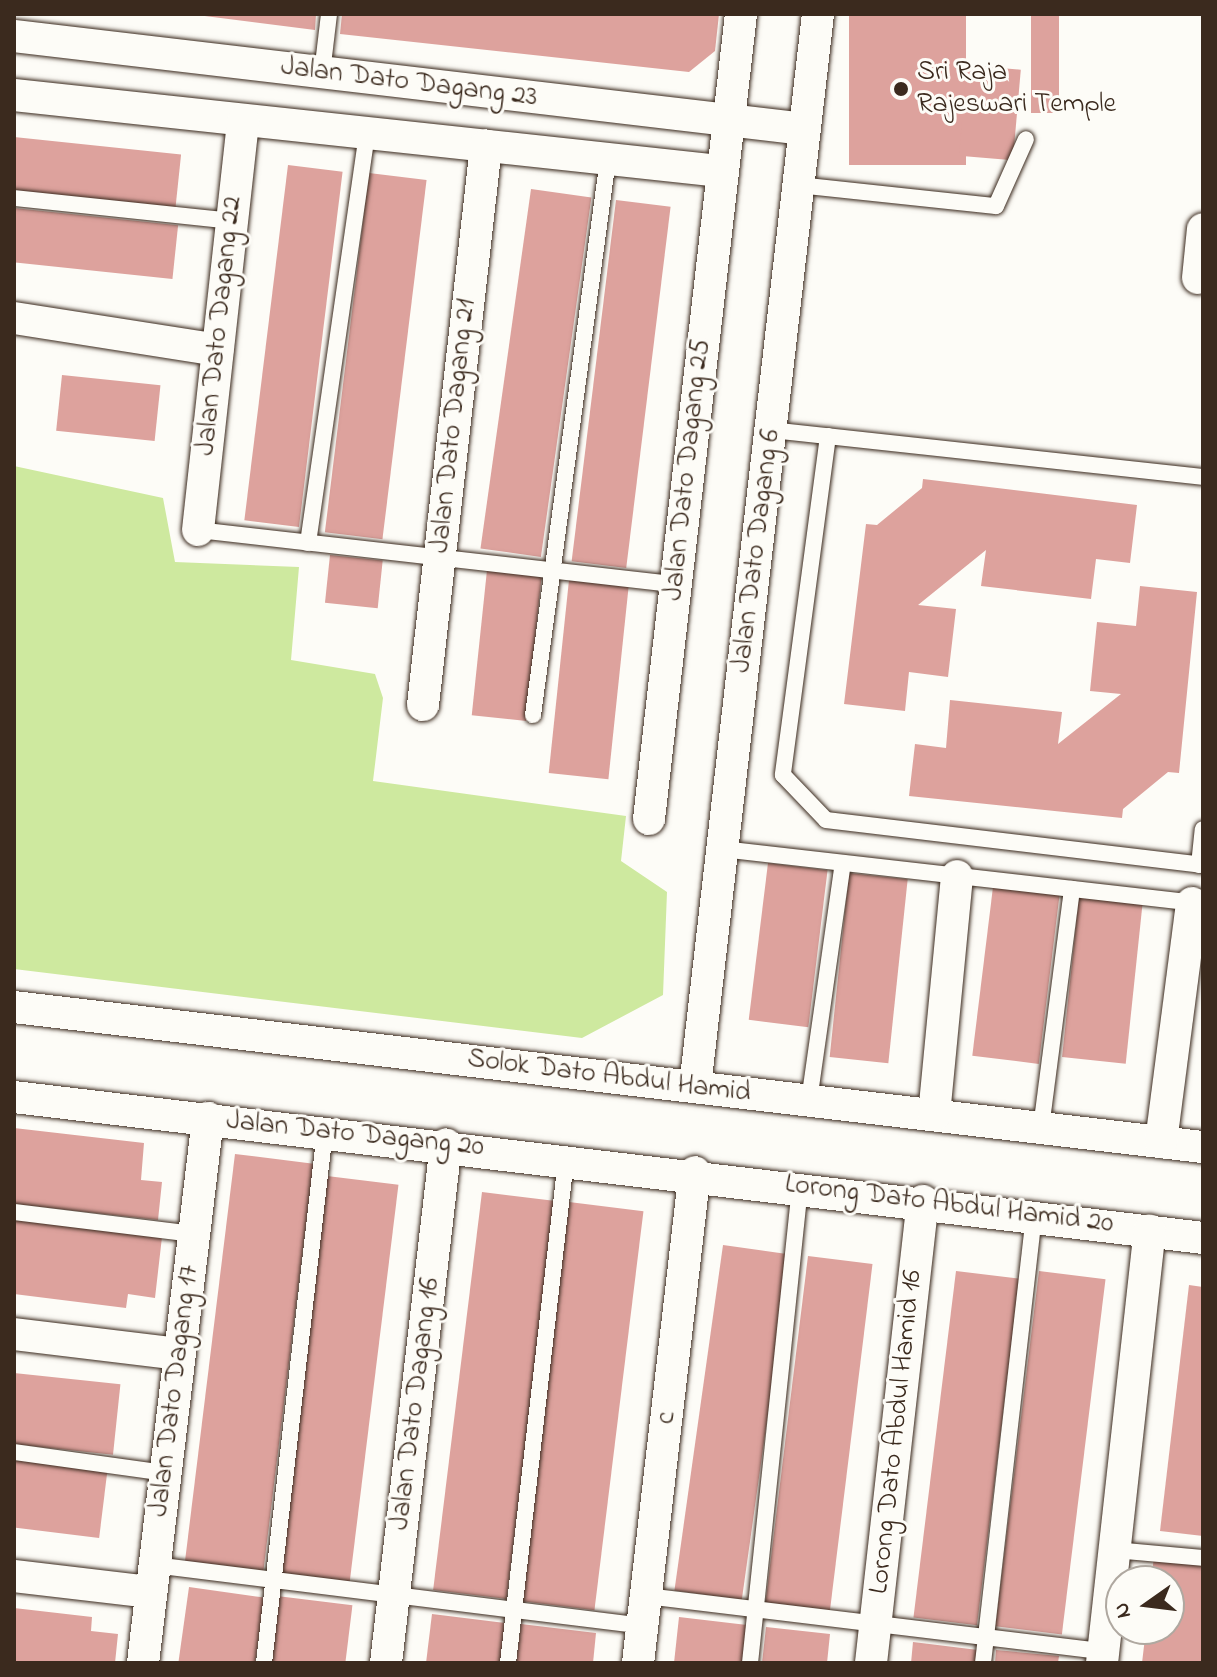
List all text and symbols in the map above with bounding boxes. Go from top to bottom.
street label: Jalan Dato Dagang 23 [279,51,539,115]
place label: Sri Raja Rajeswari Temple [917,56,1116,122]
marker: Sri Raja Rajeswari Temple [892,80,910,98]
street label: Jalan Dato Dagang 22 [190,195,250,457]
street label: Jalan Dato Dagang 21 [424,297,484,555]
street label: Jalan Dato Dagang 25 [658,338,718,602]
street label: Jalan Dato Dagang 6 [725,427,789,675]
street label: Solok Dato Abdul Hamid [465,1043,753,1111]
street label: Jalan Dato Dagang 20 [225,1105,485,1165]
street label: Lorong Dato Abdul Hamid 20 [783,1168,1115,1242]
street label: Jalan Dato Dagang 17 [143,1263,207,1519]
street label: Lorong Dato Abdul Hamid 16 [863,1268,931,1596]
street label: Jalan Dato Dagang 16 [384,1276,448,1532]
street label: c [650,1410,684,1426]
north arrow [1105,1565,1185,1645]
text: N [1106,1599,1141,1621]

